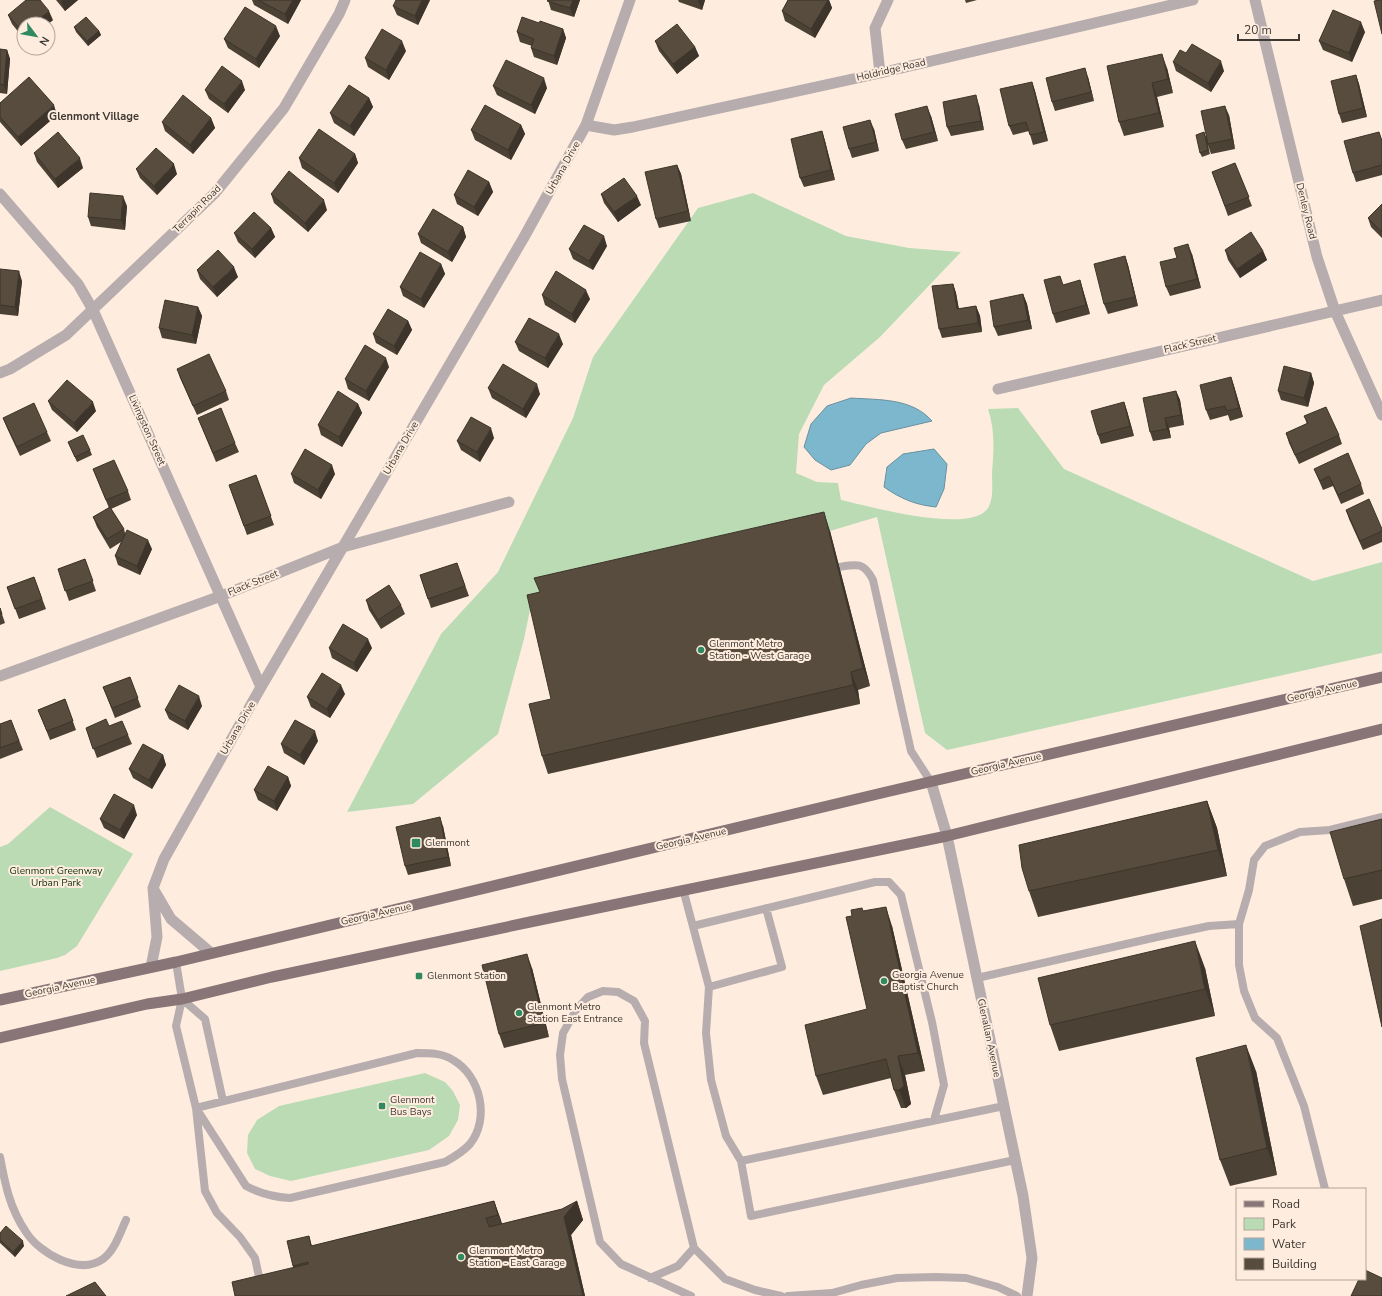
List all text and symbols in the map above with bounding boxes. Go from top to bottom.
north arrow [16,16,56,56]
scale bar [1238,16,1299,42]
text: 20 m [1244,22,1272,38]
text: N [36,34,53,49]
street label: Holdridge Road [855,55,927,85]
district label: Glenmont Village [49,109,139,124]
street label: Urbana Drive [543,139,583,197]
street label: Denley Road [1292,181,1320,241]
street label: Terrapin Road [170,182,224,236]
street label: Flack Street [1162,331,1218,357]
street label: Livingston Street [125,392,169,468]
street label: Urbana Drive [380,419,422,477]
street label: Flack Street [226,566,281,599]
place label: Glenmont Metro Station - West Garage [709,637,810,663]
marker: Glenmont Metro Station - West Garage [696,645,706,655]
street label: Georgia Avenue [1285,676,1359,706]
street label: Urbana Drive [217,699,259,757]
street label: Georgia Avenue [969,749,1043,779]
street label: Georgia Avenue [654,824,728,854]
place label: Glenmont [425,836,470,850]
marker: Glenmont [410,837,422,849]
park label: Glenmont Greenway Urban Park [10,864,103,890]
street label: Georgia Avenue [339,899,413,929]
place label: Georgia Avenue Baptist Church [892,968,964,994]
place label: Glenmont Station [427,969,506,983]
marker: Glenmont Station [414,971,424,981]
street label: Georgia Avenue [23,973,97,1001]
marker: Georgia Avenue Baptist Church [879,976,889,986]
street label: Glenallan Avenue [974,997,1004,1079]
place label: Glenmont Metro Station East Entrance [527,1000,623,1026]
marker: Glenmont Metro Station East Entrance [514,1008,524,1018]
place label: Glenmont Bus Bays [390,1093,435,1119]
marker: Glenmont Bus Bays [377,1101,387,1111]
legend [1236,1188,1366,1280]
text: Road [1272,1196,1300,1212]
text: Park [1272,1216,1297,1232]
text: Water [1272,1236,1306,1252]
place label: Glenmont Metro Station - East Garage [469,1244,565,1270]
marker: Glenmont Metro Station - East Garage [456,1252,466,1262]
text: Building [1272,1256,1317,1272]

